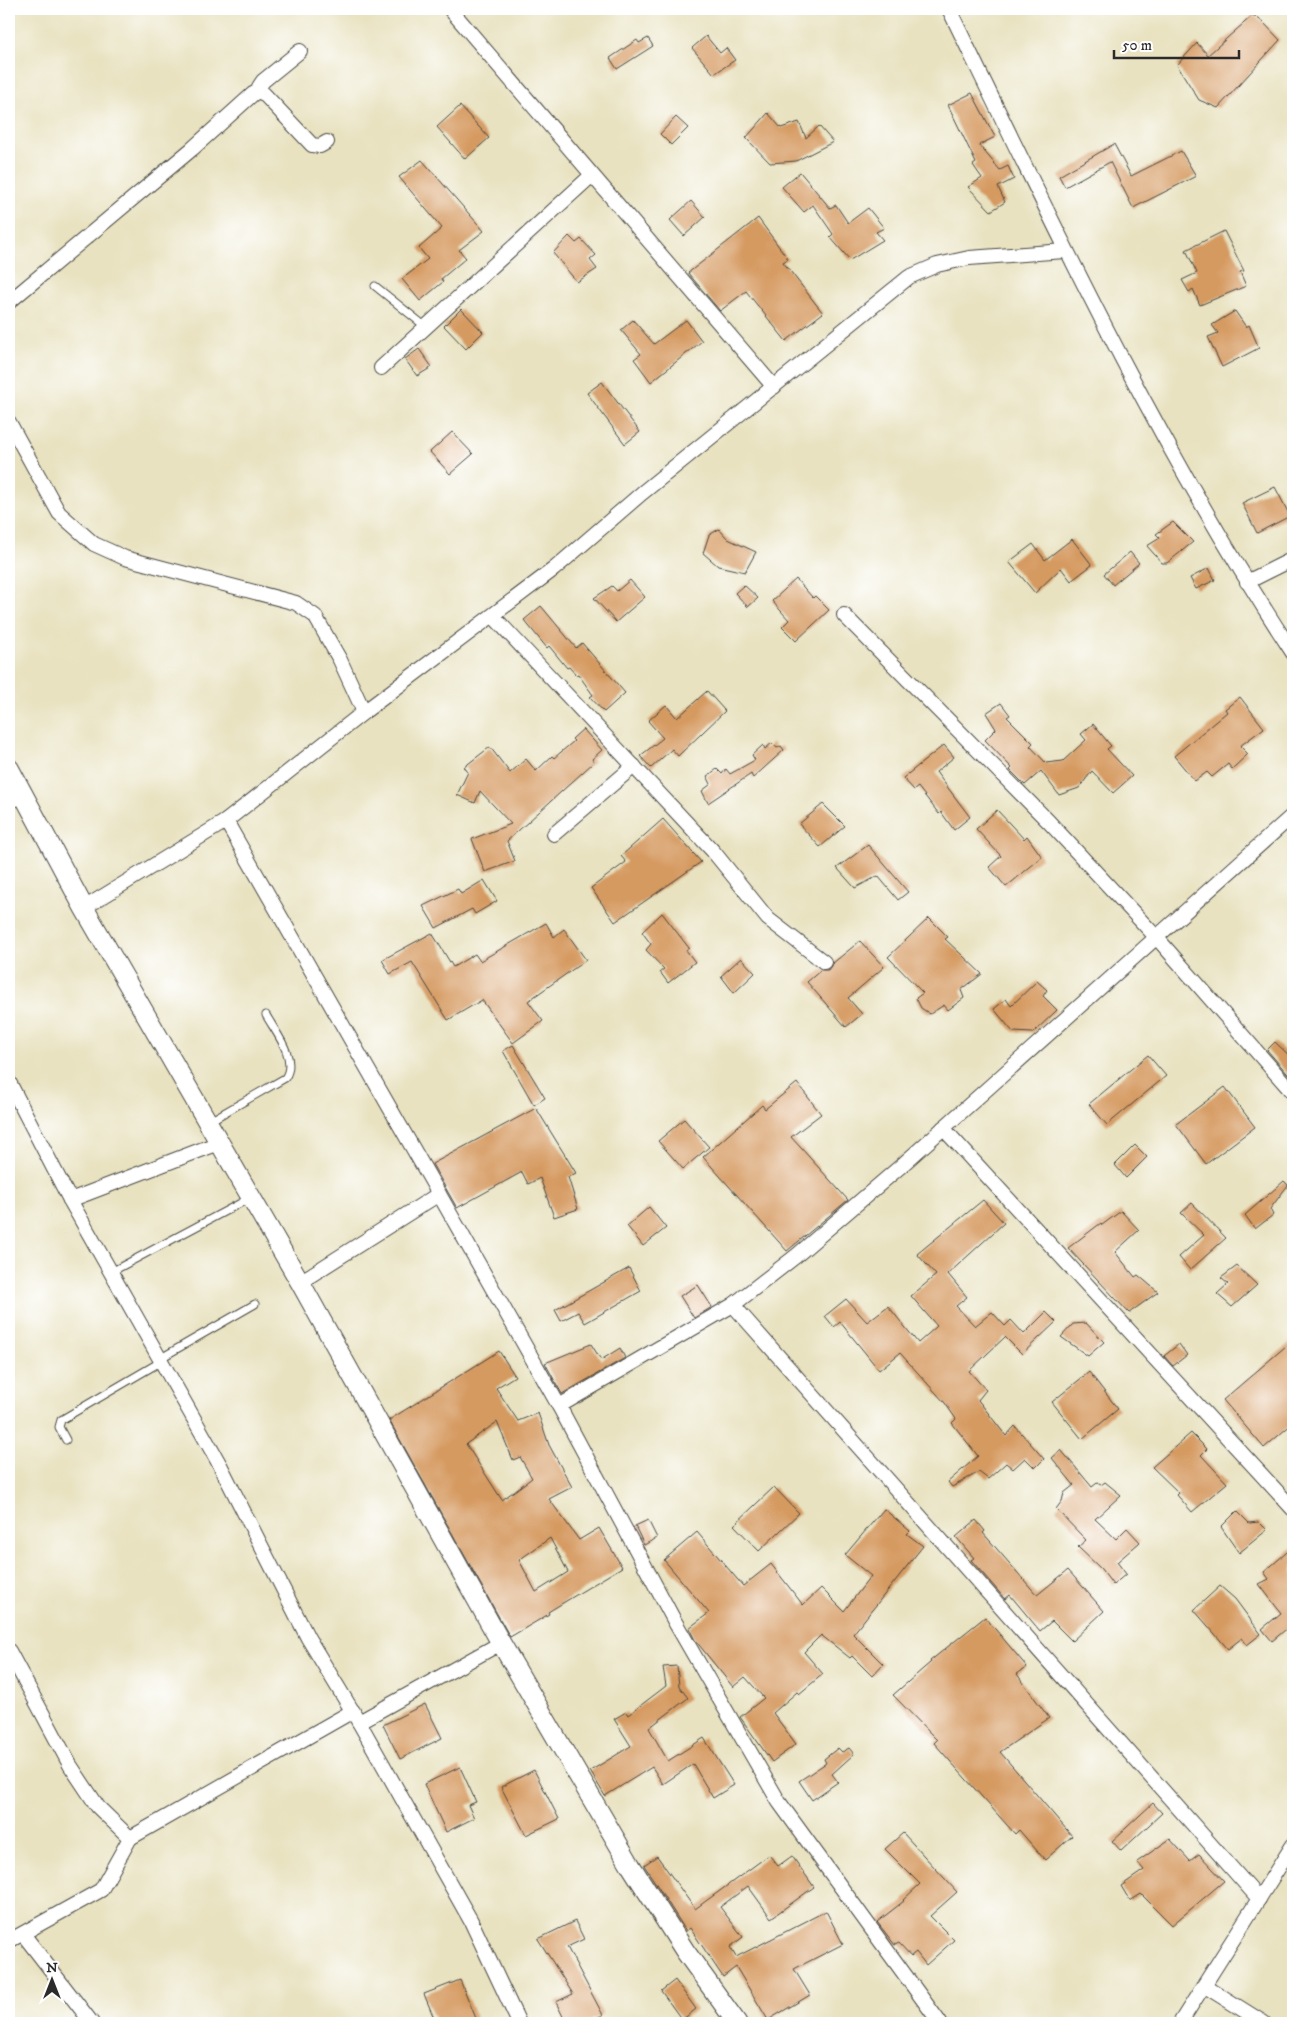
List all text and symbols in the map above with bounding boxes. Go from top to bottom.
scale bar [1114,28,1240,60]
text: 50 m [1122,36,1152,55]
north arrow [28,1954,78,2004]
text: N [46,1959,58,1977]

